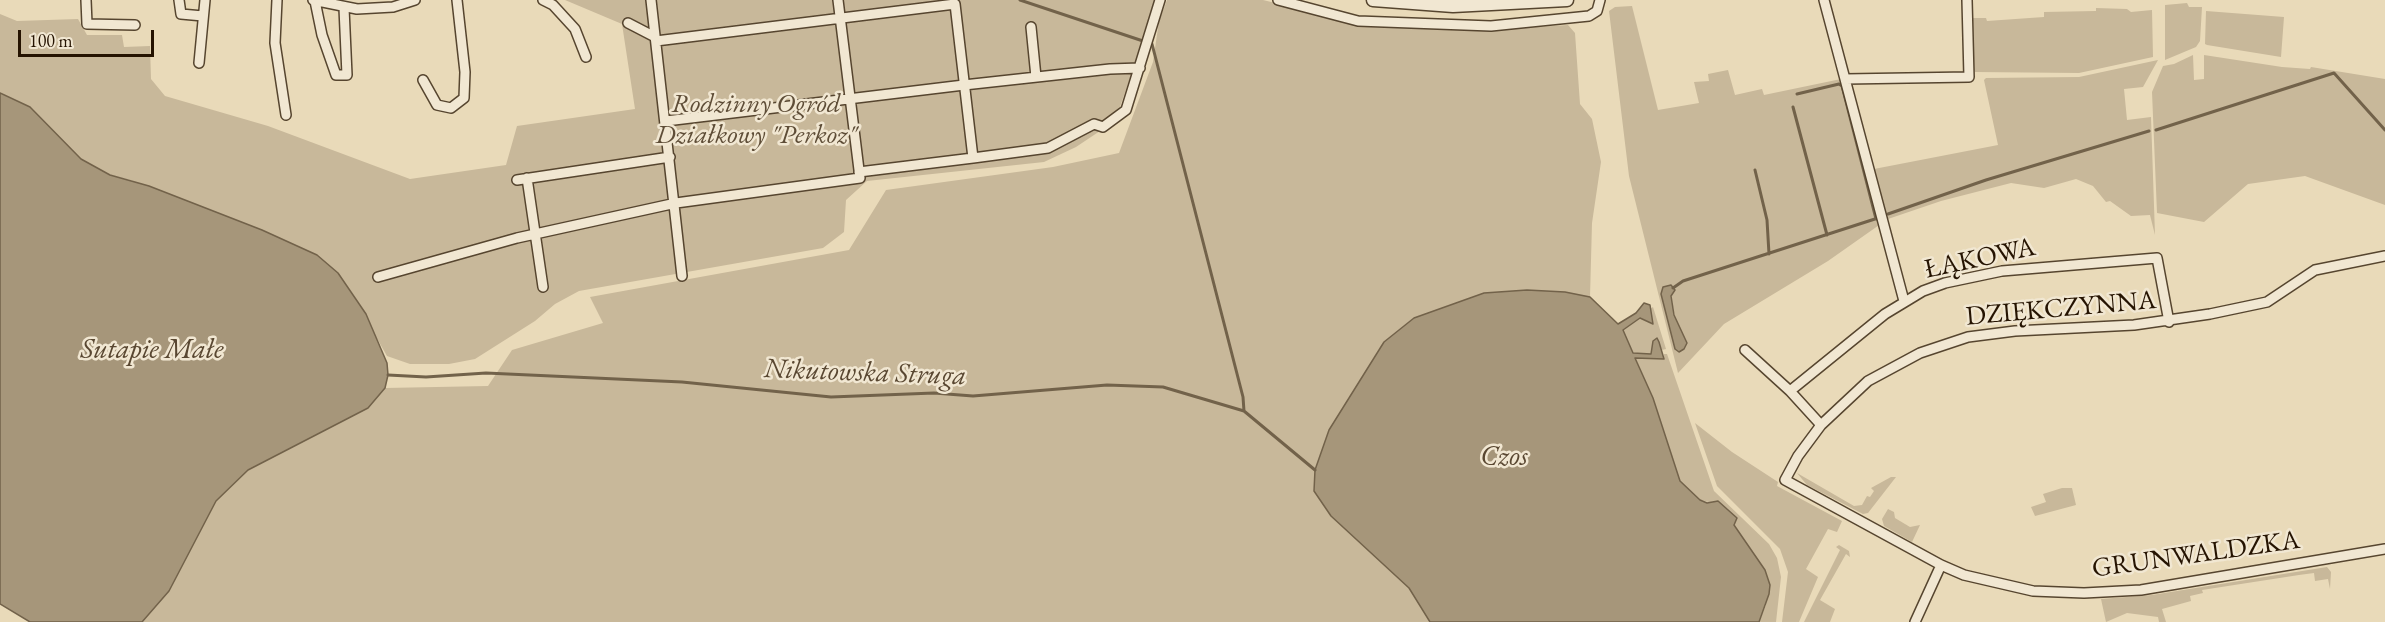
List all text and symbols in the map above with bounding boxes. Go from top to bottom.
scale bar [21,18,158,56]
text: 100 m [29,29,73,52]
park label: Rodzinny Ogród Działkowy "Perkoz" [655,89,857,152]
street label: ŁĄKOWA [1922,231,2038,287]
street label: DZIĘKCZYNNA [1964,285,2158,333]
water label: Sutapie Małe [80,333,224,367]
water label: Nikutowska Struga [763,353,967,393]
water label: Czos [1480,440,1528,474]
street label: GRUNWALDZKA [2090,524,2302,586]

